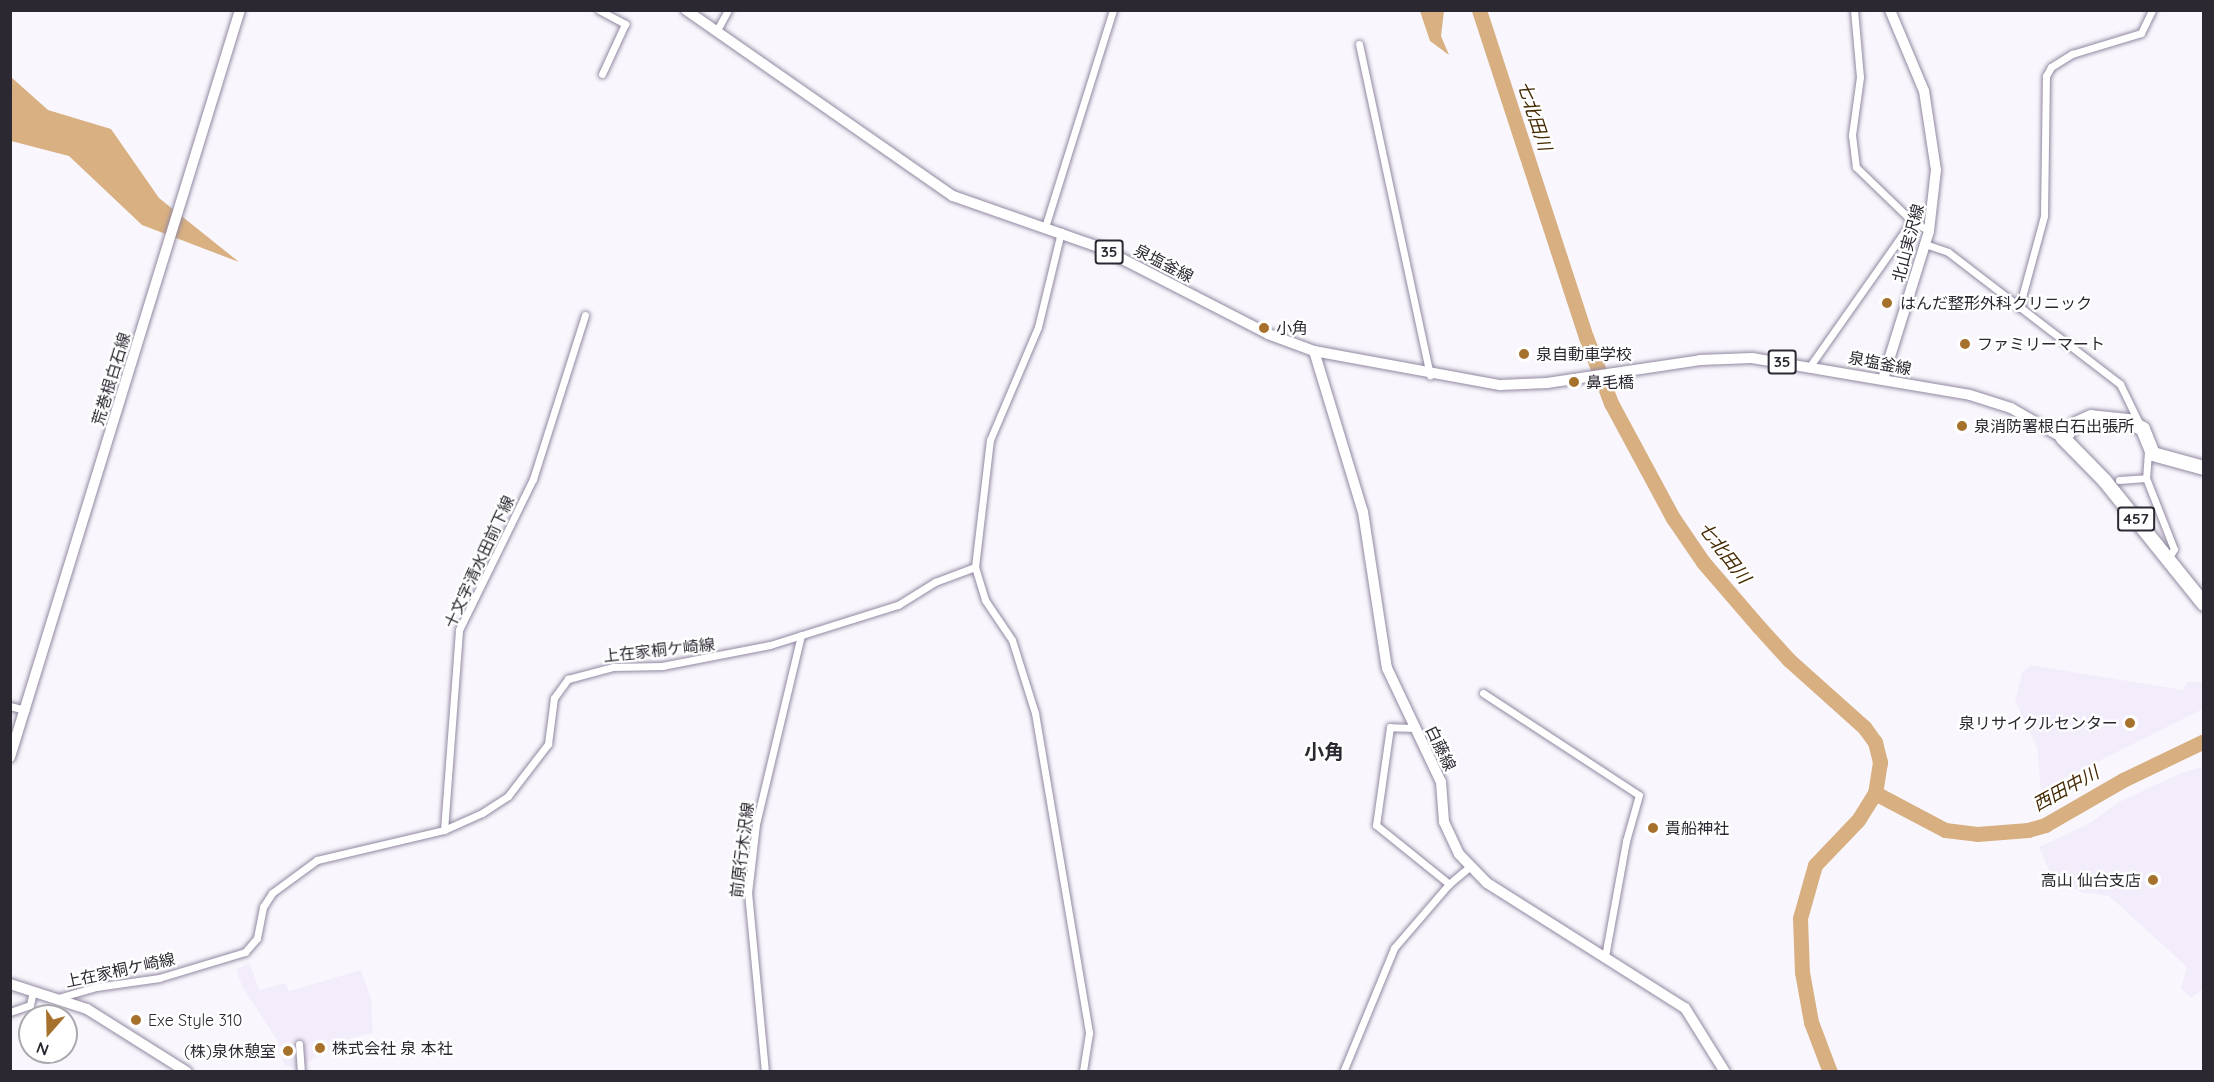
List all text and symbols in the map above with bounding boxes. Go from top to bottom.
water label: 七北田川 [1513,78,1555,154]
street label: 北山実沢線 [1888,202,1928,284]
road number: 35 [1094,240,1124,264]
street label: 泉塩釜線 [1131,240,1197,286]
place label: はんだ整形外科クリニック [1900,293,2092,313]
marker: はんだ整形外科クリニック [1878,294,1896,312]
place label: 小角 [1276,318,1308,338]
marker: 小角 [1257,321,1271,335]
street label: 荒巻根白石線 [88,330,134,428]
place label: ファミリーマート [1977,334,2105,354]
marker: ファミリーマート [1958,337,1972,351]
place label: 泉自動車学校 [1536,344,1632,364]
marker: 泉自動車学校 [1517,347,1531,361]
street label: 泉塩釜線 [1847,347,1913,379]
road number: 35 [1767,350,1797,374]
place label: 鼻毛橋 [1586,372,1634,392]
marker: 鼻毛橋 [1567,375,1581,389]
place label: 泉消防署根白石出張所 [1974,416,2134,436]
marker: 泉消防署根白石出張所 [1955,419,1969,433]
street label: 十文字清水田前下線 [440,493,518,631]
road number: 457 [2116,507,2156,531]
water label: 七北田川 [1693,518,1755,588]
street label: 上在家桐ケ崎線 [602,635,716,665]
place label: 泉リサイクルセンター [1958,713,2118,733]
marker: 泉リサイクルセンター [2123,716,2137,730]
street label: 白藤線 [1422,722,1460,774]
district label: 小角 [1304,739,1344,763]
water label: 西田中川 [2029,762,2103,816]
street label: 前原行木沢線 [727,801,757,899]
place label: 貴船神社 [1665,818,1729,838]
marker: 貴船神社 [1646,821,1660,835]
place label: 高山 仙台支店 [2041,870,2141,890]
marker: 高山 仙台支店 [2146,873,2160,887]
street label: 上在家桐ケ崎線 [63,949,177,991]
north arrow [18,1004,78,1064]
place label: Exe Style 310 [148,1010,242,1030]
marker: Exe Style 310 [129,1013,143,1027]
text: N [34,1038,51,1060]
place label: 株式会社 泉 本社 [332,1038,453,1058]
place label: (株)泉休憩室 [184,1041,276,1061]
marker: 株式会社 泉 本社 [313,1041,327,1055]
marker: (株)泉休憩室 [281,1044,295,1058]

